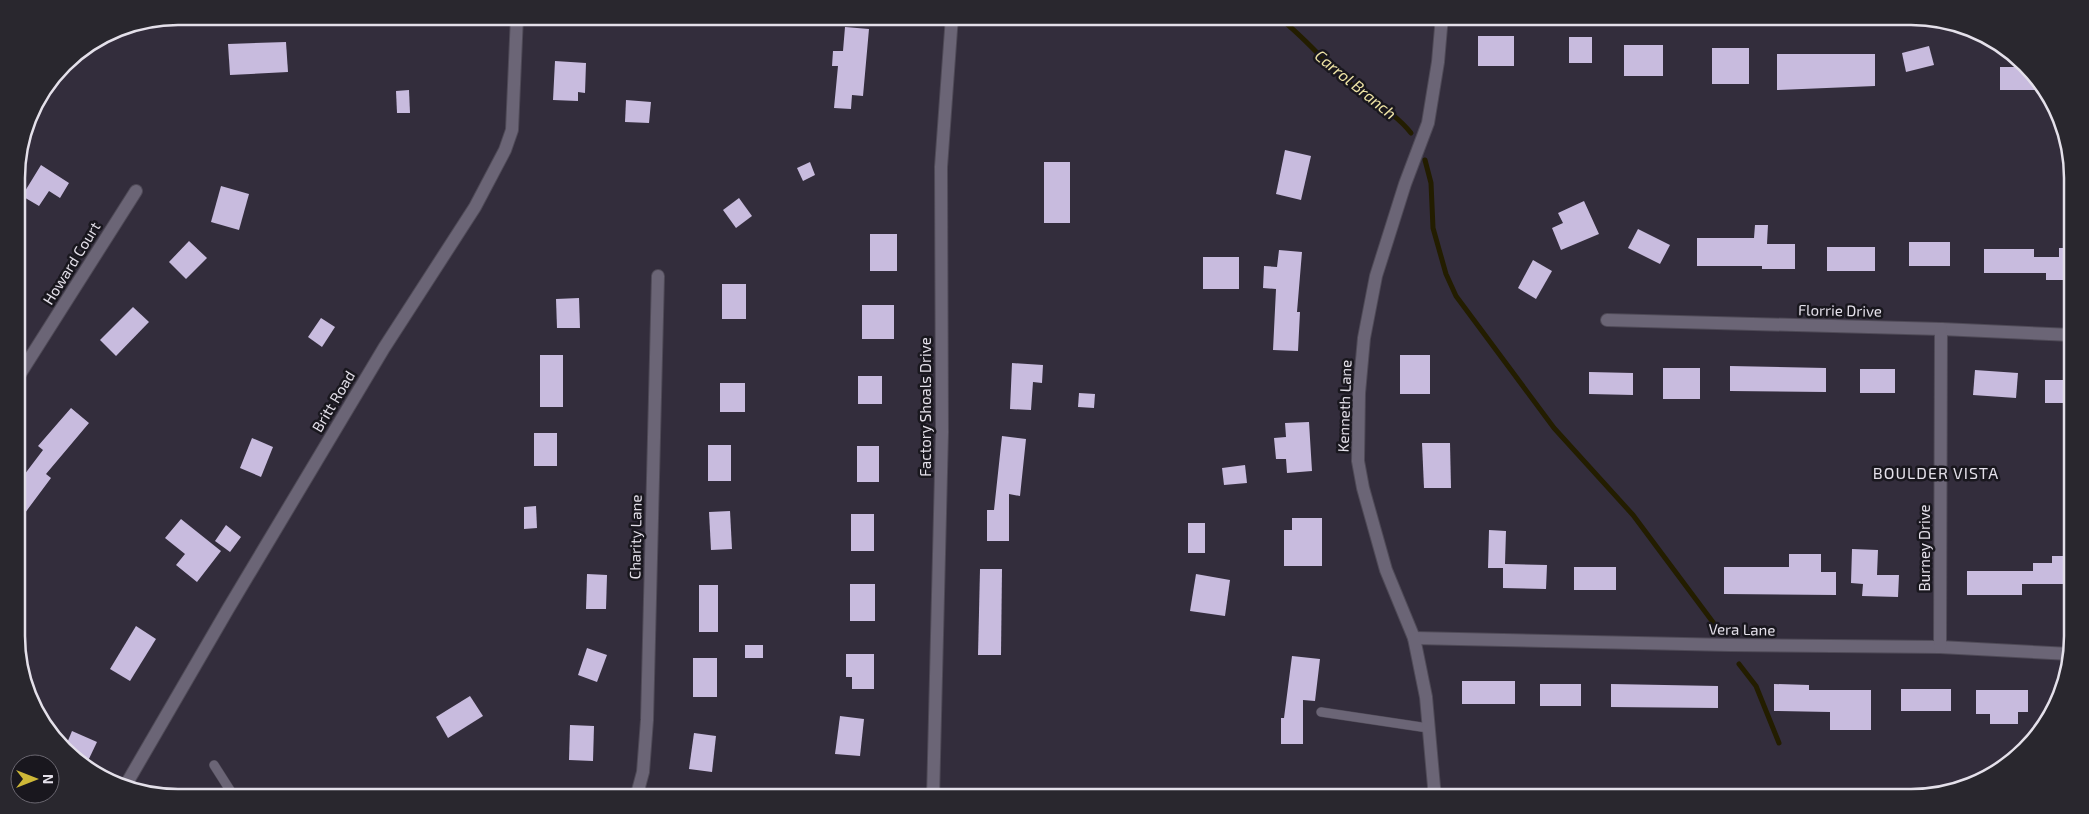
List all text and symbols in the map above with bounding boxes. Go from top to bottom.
water label: Carrol Branch [1312,45,1400,123]
street label: Howard Court [38,218,104,308]
street label: Florrie Drive [1798,300,1882,320]
street label: Factory Shoals Drive [916,337,934,477]
street label: Kenneth Lane [1333,359,1355,453]
street label: Britt Road [308,367,358,435]
district label: BOULDER VISTA [1873,463,1999,482]
street label: Charity Lane [625,495,645,579]
street label: Burney Drive [1915,504,1933,592]
street label: Vera Lane [1708,619,1776,639]
north arrow [10,754,60,804]
text: N [40,774,57,784]

